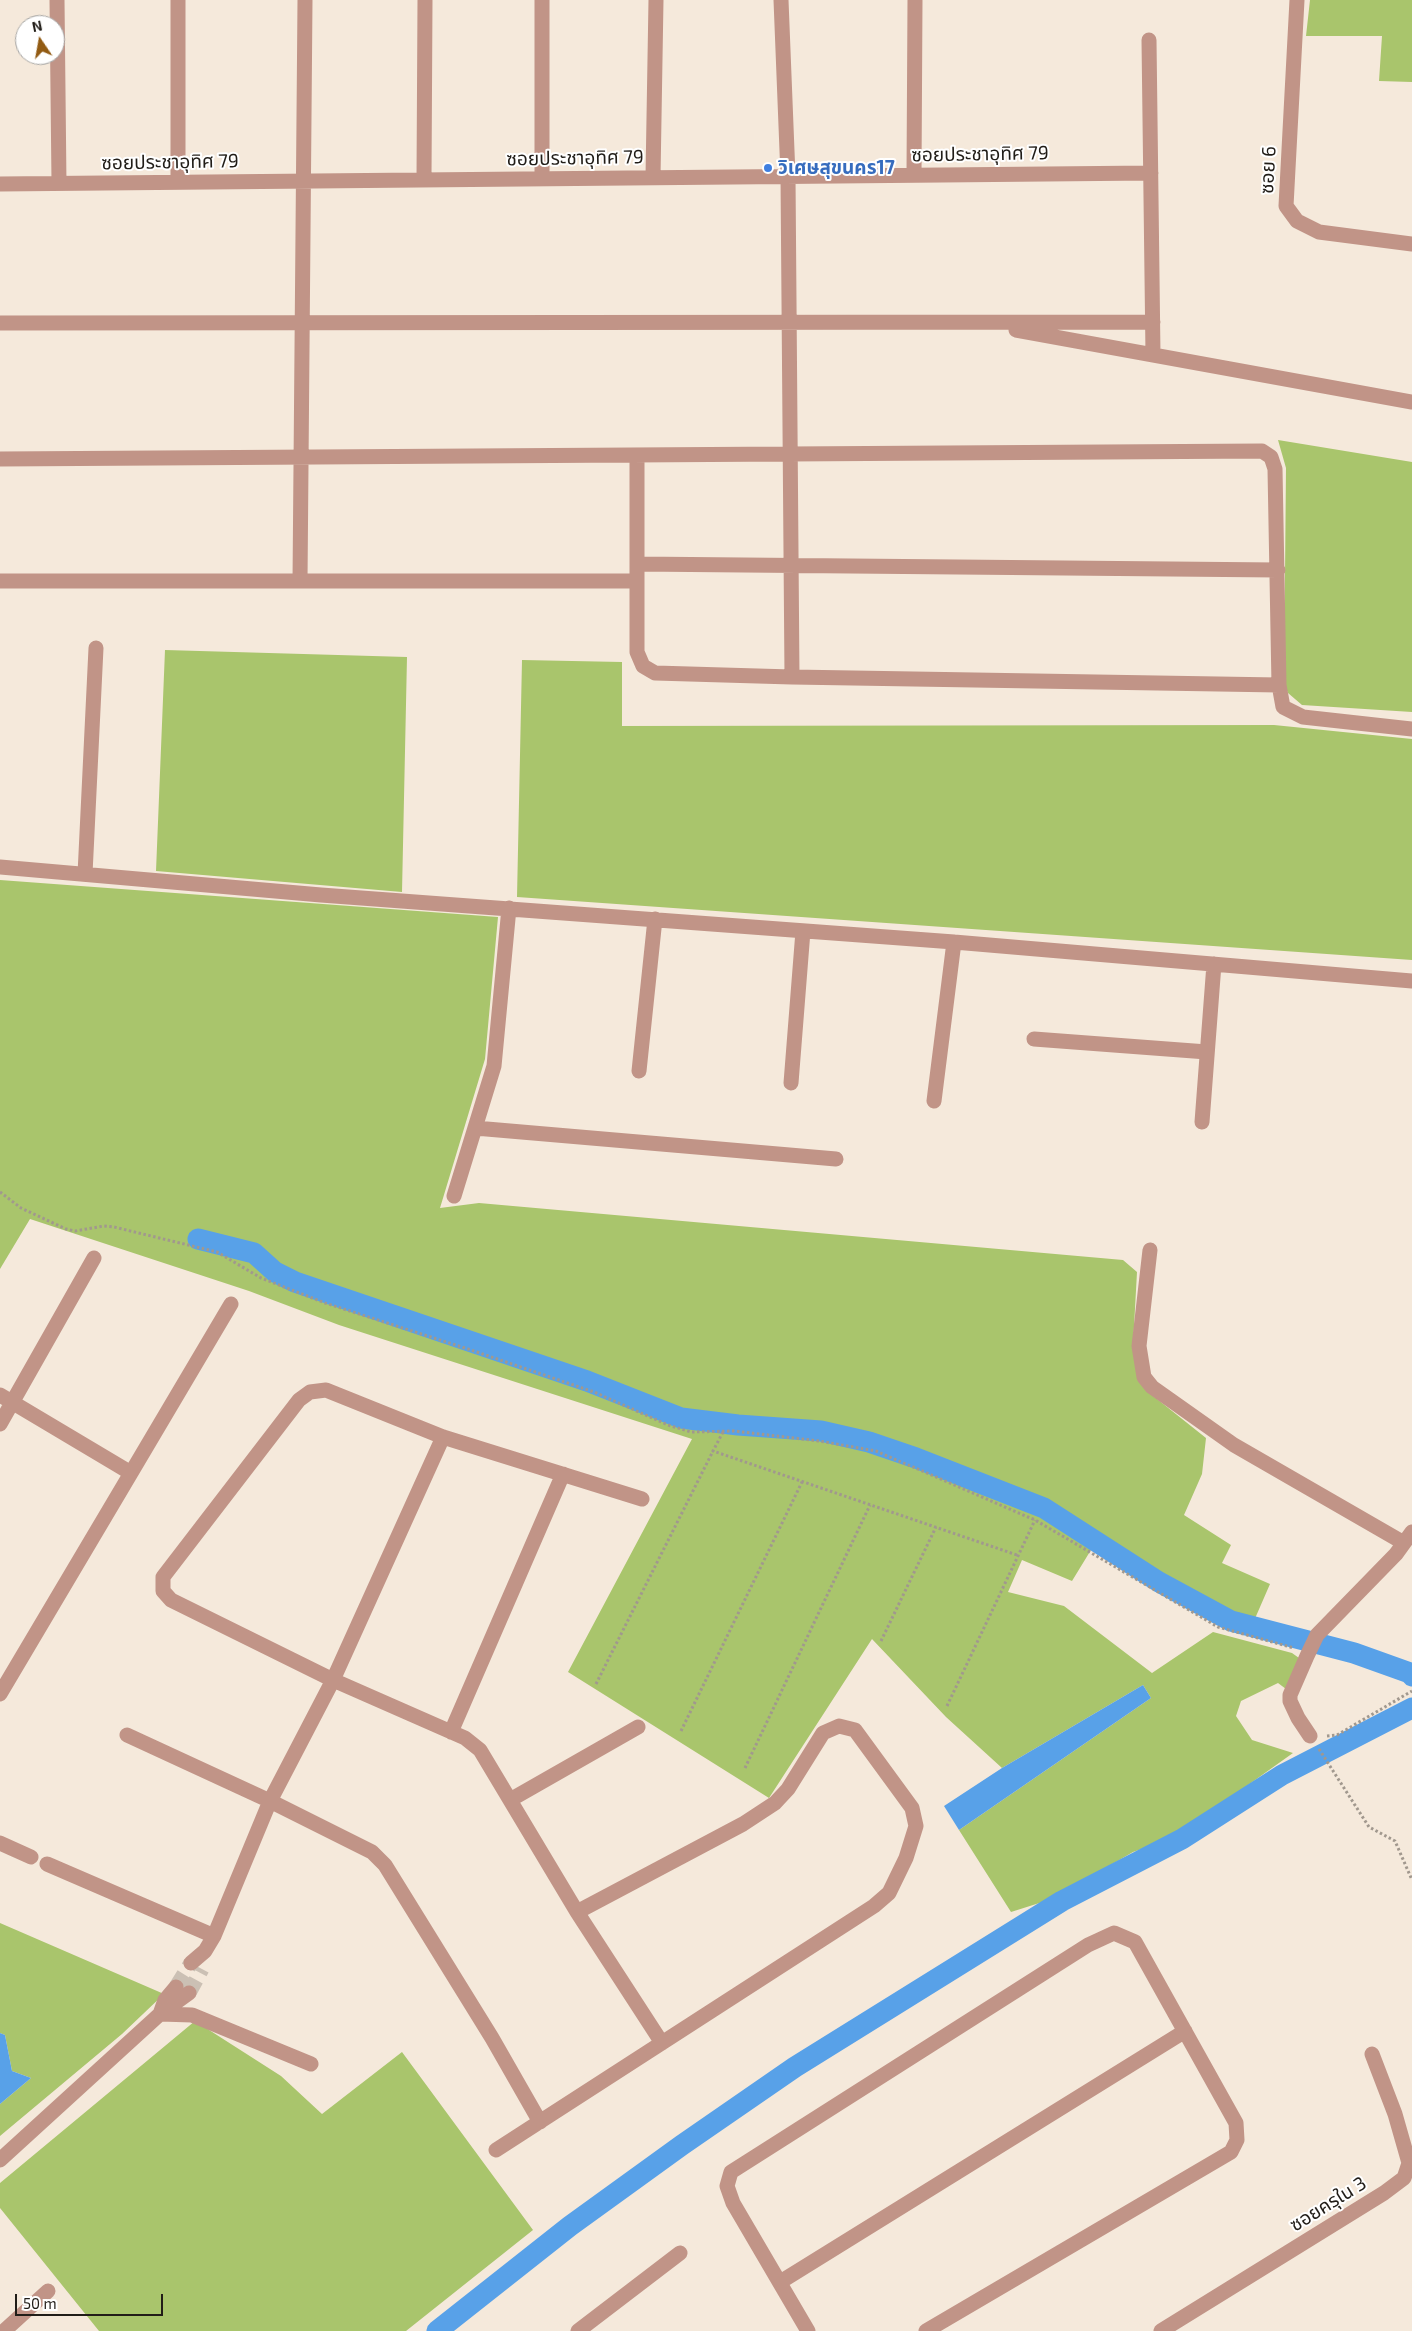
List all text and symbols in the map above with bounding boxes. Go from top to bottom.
north arrow [15,15,65,65]
text: N [30,16,44,35]
street label: ซอยประชาอุทิศ 79 [911,141,1049,167]
street label: ซอยประชาอุทิศ 79 [506,145,644,171]
street label: ซอย 6 [1255,146,1281,194]
street label: ซอยประชาอุทิศ 79 [101,149,239,175]
place label: วิเศษสุขนคร17 [778,157,895,179]
marker: วิเศษสุขนคร17 [762,162,774,174]
street label: ซอยครุใน 3 [1286,2172,1370,2236]
scale bar [18,2284,165,2316]
text: 50 m [23,2294,57,2312]

